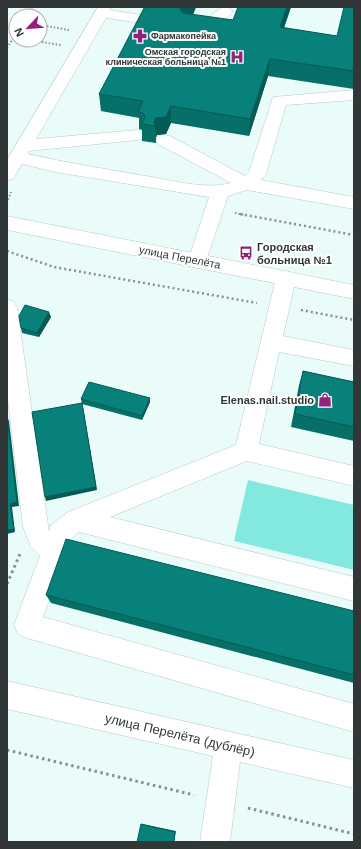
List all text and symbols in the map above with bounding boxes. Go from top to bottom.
north arrow [8,8,48,48]
text: N [12,26,26,39]
pharmacy icon: Фармакопейка [132,28,148,44]
place label: Фармакопейка [151,31,217,41]
place label: Омская городская клиническая больница №1 [106,47,226,67]
hospital icon: Омская городская клиническая больница №1 [229,49,245,65]
place label: Городская больница №1 [257,241,332,266]
street label: улица Перелёта [138,243,223,271]
bus stop icon: Городская больница №1 [238,245,254,261]
shop icon: Elenas.nail.studio [317,392,333,408]
place label: Elenas.nail.studio [220,394,314,406]
street label: улица Перелёта (дублёр) [104,710,256,760]

